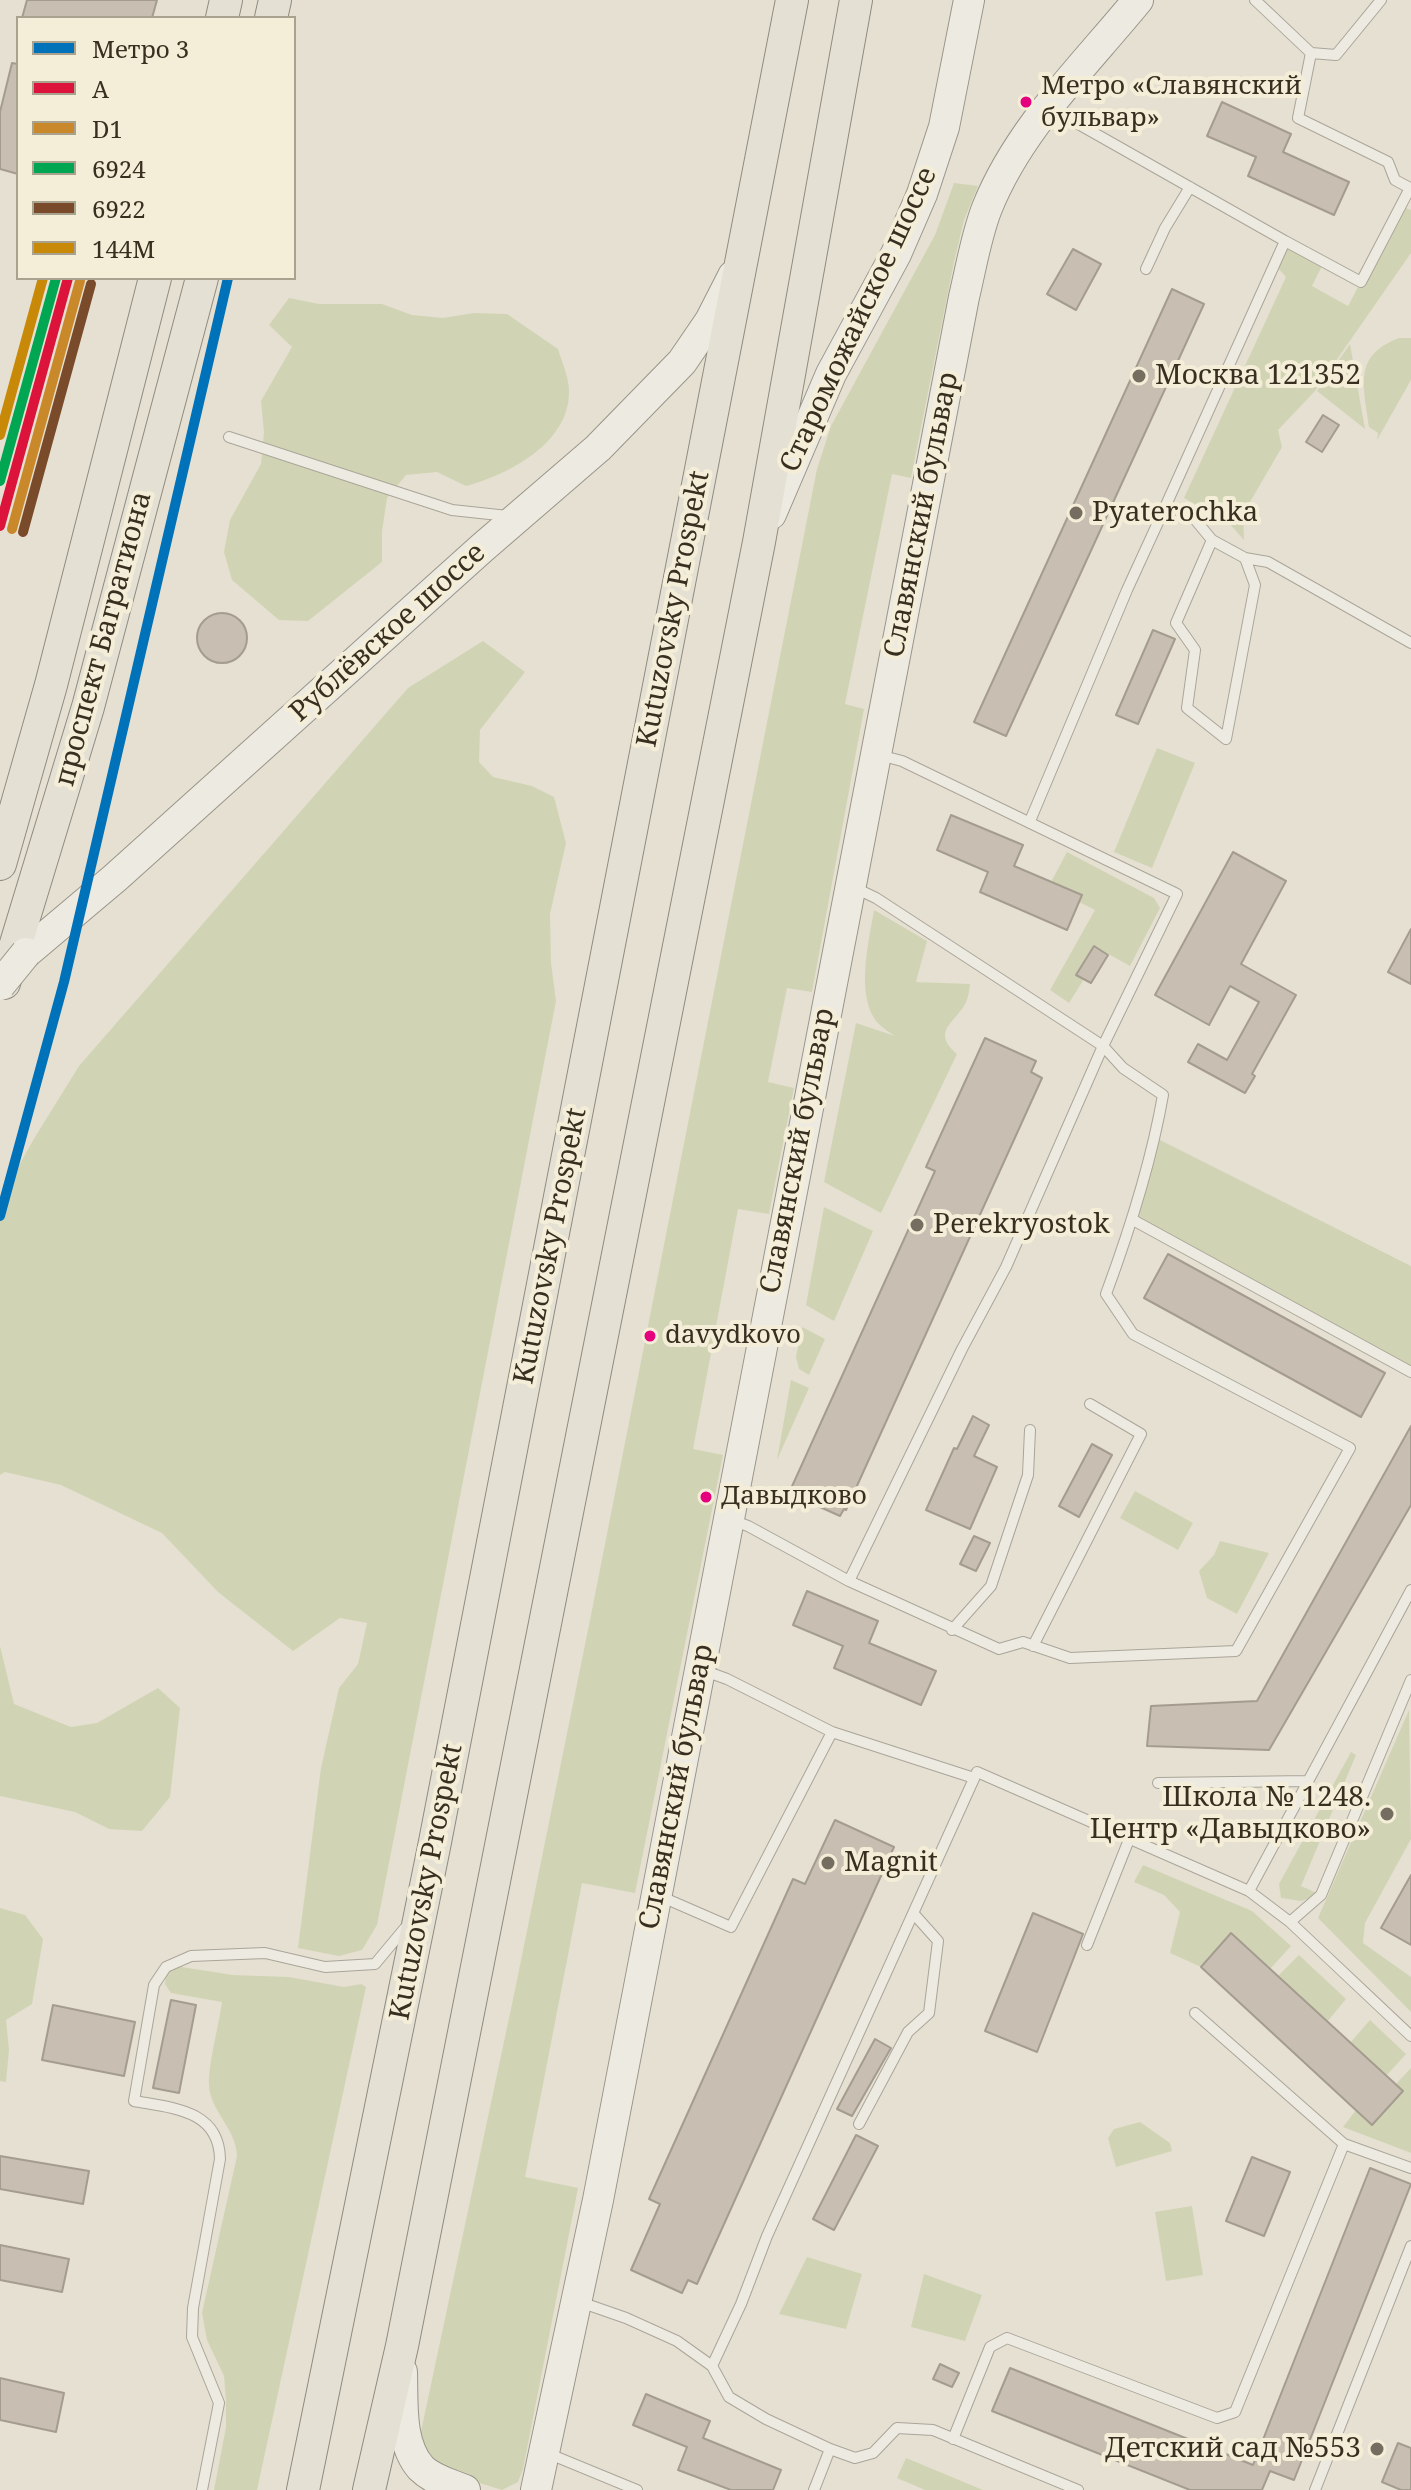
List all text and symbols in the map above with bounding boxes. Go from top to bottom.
legend [16,16,296,280]
text: Метро 3 [92,32,189,65]
place label: Метро «Славянский бульвар» [1041,71,1302,132]
text: A [92,72,109,105]
marker: Метро «Славянский бульвар» [1018,94,1034,110]
text: D1 [92,112,123,145]
text: 6924 [92,152,146,185]
street label: Староможайское шоссе [774,162,944,478]
text: 6922 [92,192,146,225]
text: 144М [92,232,155,265]
place label: Москва 121352 [1155,359,1361,393]
marker: Москва 121352 [1130,367,1148,385]
street label: Славянский бульвар [878,370,966,660]
street label: Kutuzovsky Prospekt [631,468,717,750]
street label: проспект Багратиона [48,488,160,790]
place label: Pyaterochka [1092,496,1258,530]
marker: Pyaterochka [1067,504,1085,522]
street label: Рублёвское шоссе [284,537,492,729]
street label: Славянский бульвар [754,1006,842,1296]
street label: Kutuzovsky Prospekt [508,1105,594,1387]
place label: Perekryostok [933,1208,1110,1242]
marker: Perekryostok [908,1216,926,1234]
place label: davydkovo [665,1320,801,1352]
marker: davydkovo [642,1328,658,1344]
place label: Давыдково [721,1481,867,1513]
marker: Давыдково [698,1489,714,1505]
street label: Славянский бульвар [633,1642,721,1932]
street label: Kutuzovsky Prospekt [384,1741,470,2023]
place label: Школа № 1248. Центр «Давыдково» [1090,1781,1371,1847]
marker: Школа № 1248. Центр «Давыдково» [1378,1805,1396,1823]
place label: Magnit [844,1846,938,1880]
marker: Magnit [819,1854,837,1872]
place label: Детский сад №553 [1105,2432,1361,2466]
marker: Детский сад №553 [1368,2440,1386,2458]

